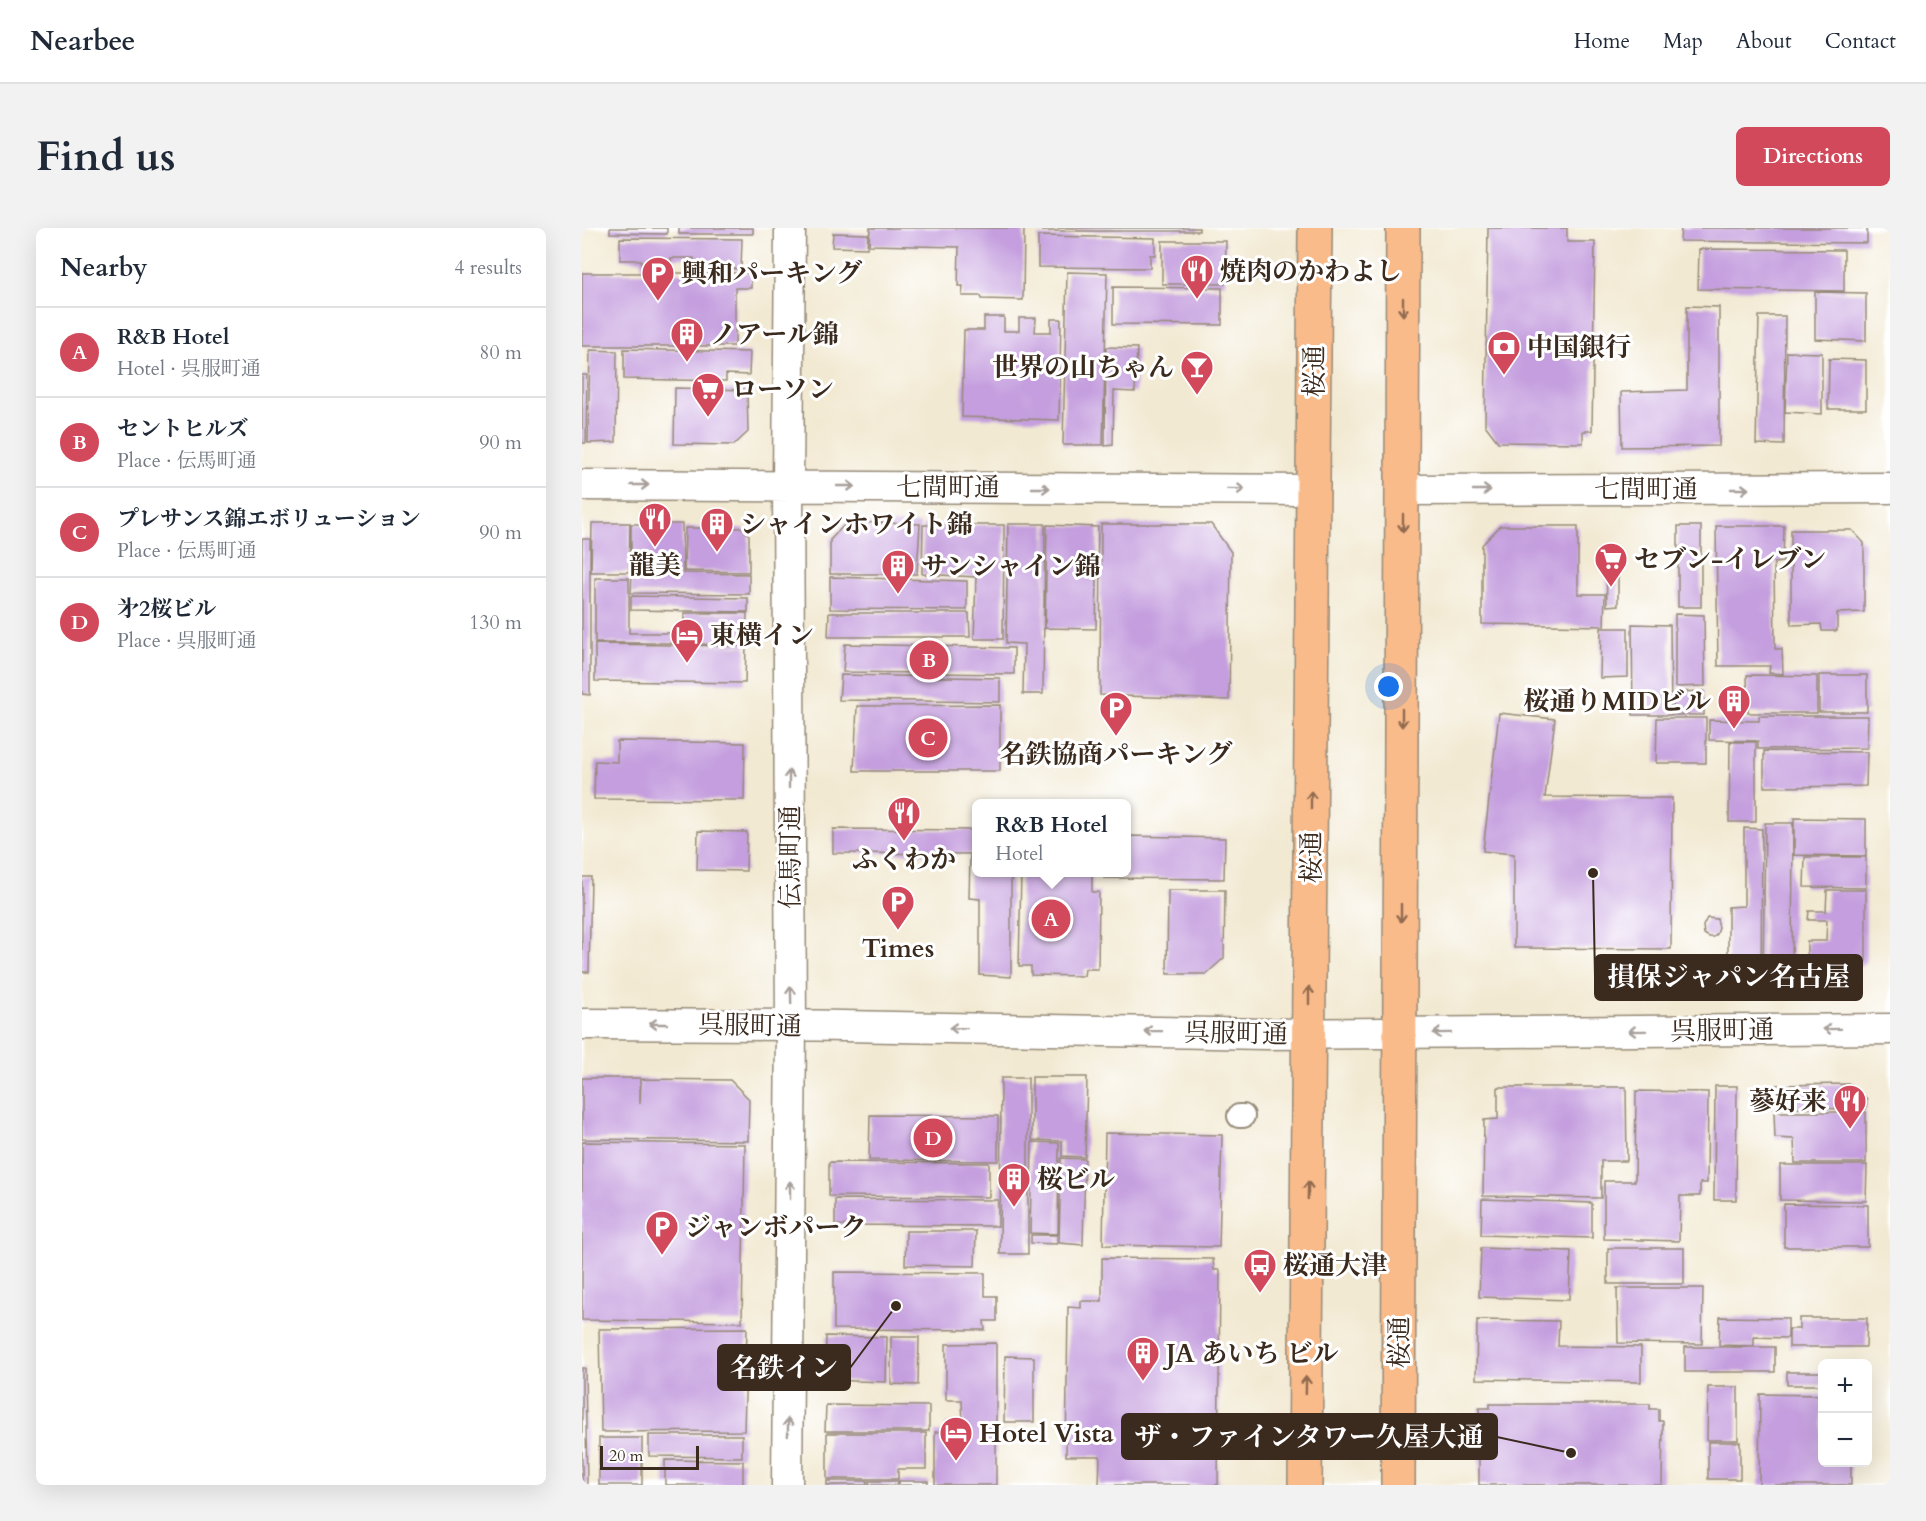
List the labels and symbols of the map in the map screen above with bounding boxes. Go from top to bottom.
restaurant icon: 焼肉のかわよし [1179,253,1215,300]
place label: 焼肉のかわよし [1220,254,1402,289]
parking icon: 興和パーキング [640,255,676,302]
place label: 興和パーキング [681,256,862,291]
one-way arrow [1397,297,1409,317]
building icon: ノアール錦 [669,316,705,363]
place label: ノアール錦 [710,317,839,352]
bank icon: 中国銀行 [1486,329,1522,376]
place label: 中国銀行 [1527,330,1631,365]
street label: 桜通 [1297,345,1332,397]
bar icon: 世界の山ちゃん [1179,349,1215,396]
place label: 世界の山ちゃん [992,350,1174,385]
supermarket icon: ローソン [690,371,726,418]
place label: ローソン [731,372,834,407]
street label: 七間町通 [896,470,1000,505]
street label: 七間町通 [1594,472,1698,507]
one-way arrow [630,479,650,491]
one-way arrow [836,480,856,492]
one-way arrow [1031,482,1051,494]
one-way arrow [1226,483,1246,495]
one-way arrow [1730,483,1750,495]
one-way arrow [1472,484,1492,496]
restaurant icon: 龍美 [637,501,673,548]
building icon: シャインホワイト錦 [699,506,735,553]
place label: シャインホワイト錦 [740,507,973,542]
one-way arrow [1397,513,1409,533]
supermarket icon: セブン-イレブン [1593,541,1629,588]
place label: セブン-イレブン [1634,542,1826,577]
place label: 龍美 [629,548,681,583]
building icon: サンシャイン錦 [880,548,916,595]
place label: サンシャイン錦 [921,549,1101,584]
hotel icon: 東横イン [669,617,705,664]
place label: 東横イン [710,618,814,653]
pin: B [910,638,948,682]
your location [1374,672,1403,701]
building icon: 桜通りMIDビル [1716,683,1752,730]
place label: 桜通りMIDビル [1523,684,1711,719]
parking icon: 名鉄協商パーキング [1098,690,1134,737]
one-way arrow [1396,708,1408,728]
pin: C [908,716,948,760]
place label: 名鉄協商パーキング [999,737,1233,772]
one-way arrow [783,769,795,789]
one-way arrow [1305,790,1317,810]
restaurant icon: ふくわか [886,795,922,842]
street label: 伝馬町通 [773,805,808,909]
street label: 桜通 [1294,831,1329,883]
place label: ふくわか [852,842,956,877]
parking icon: Times [880,884,916,931]
pin: A [1032,896,1070,942]
one-way arrow [1395,903,1407,923]
place label: Times [862,931,934,966]
callout: 損保ジャパン名古屋 [1595,955,1862,1000]
text: 損保ジャパン名古屋 [1608,959,1850,996]
one-way arrow [785,985,797,1005]
one-way arrow [1304,985,1315,1005]
street label: 呉服町通 [698,1007,802,1044]
street label: 呉服町通 [1670,1012,1774,1049]
street label: 呉服町通 [1184,1015,1288,1052]
one-way arrow [649,1018,669,1030]
one-way arrow [949,1022,969,1033]
one-way arrow [1822,1023,1842,1035]
one-way arrow [1144,1025,1164,1037]
one-way arrow [1627,1025,1647,1037]
one-way arrow [1432,1027,1452,1039]
restaurant icon: 蔘好来 [1832,1083,1868,1130]
place label: 蔘好来 [1749,1084,1827,1119]
pin: D [914,1116,952,1160]
building icon: 桜ビル [996,1161,1032,1208]
place label: 桜ビル [1037,1162,1115,1197]
one-way arrow [784,1180,796,1200]
one-way arrow [1302,1180,1314,1200]
parking icon: ジャンボパーク [644,1209,680,1256]
place label: ジャンボパーク [685,1210,866,1245]
bus stop icon: 桜通大津 [1242,1247,1278,1294]
place label: 桜通大津 [1283,1248,1388,1283]
street label: 桜通 [1382,1316,1417,1368]
building icon: JA あいち ビル [1125,1335,1161,1382]
place label: JA あいち ビル [1162,1336,1339,1371]
callout: 名鉄イン [718,1345,850,1390]
text: 名鉄イン [730,1350,838,1387]
one-way arrow [1300,1375,1312,1395]
callout: ザ・ファインタワー久屋大通 [1122,1414,1497,1459]
hotel icon: Hotel Vista [938,1415,974,1462]
place label: Hotel Vista [979,1416,1114,1451]
one-way arrow [782,1417,794,1437]
text: ザ・ファインタワー久屋大通 [1134,1419,1484,1456]
scale bar [600,1443,699,1470]

